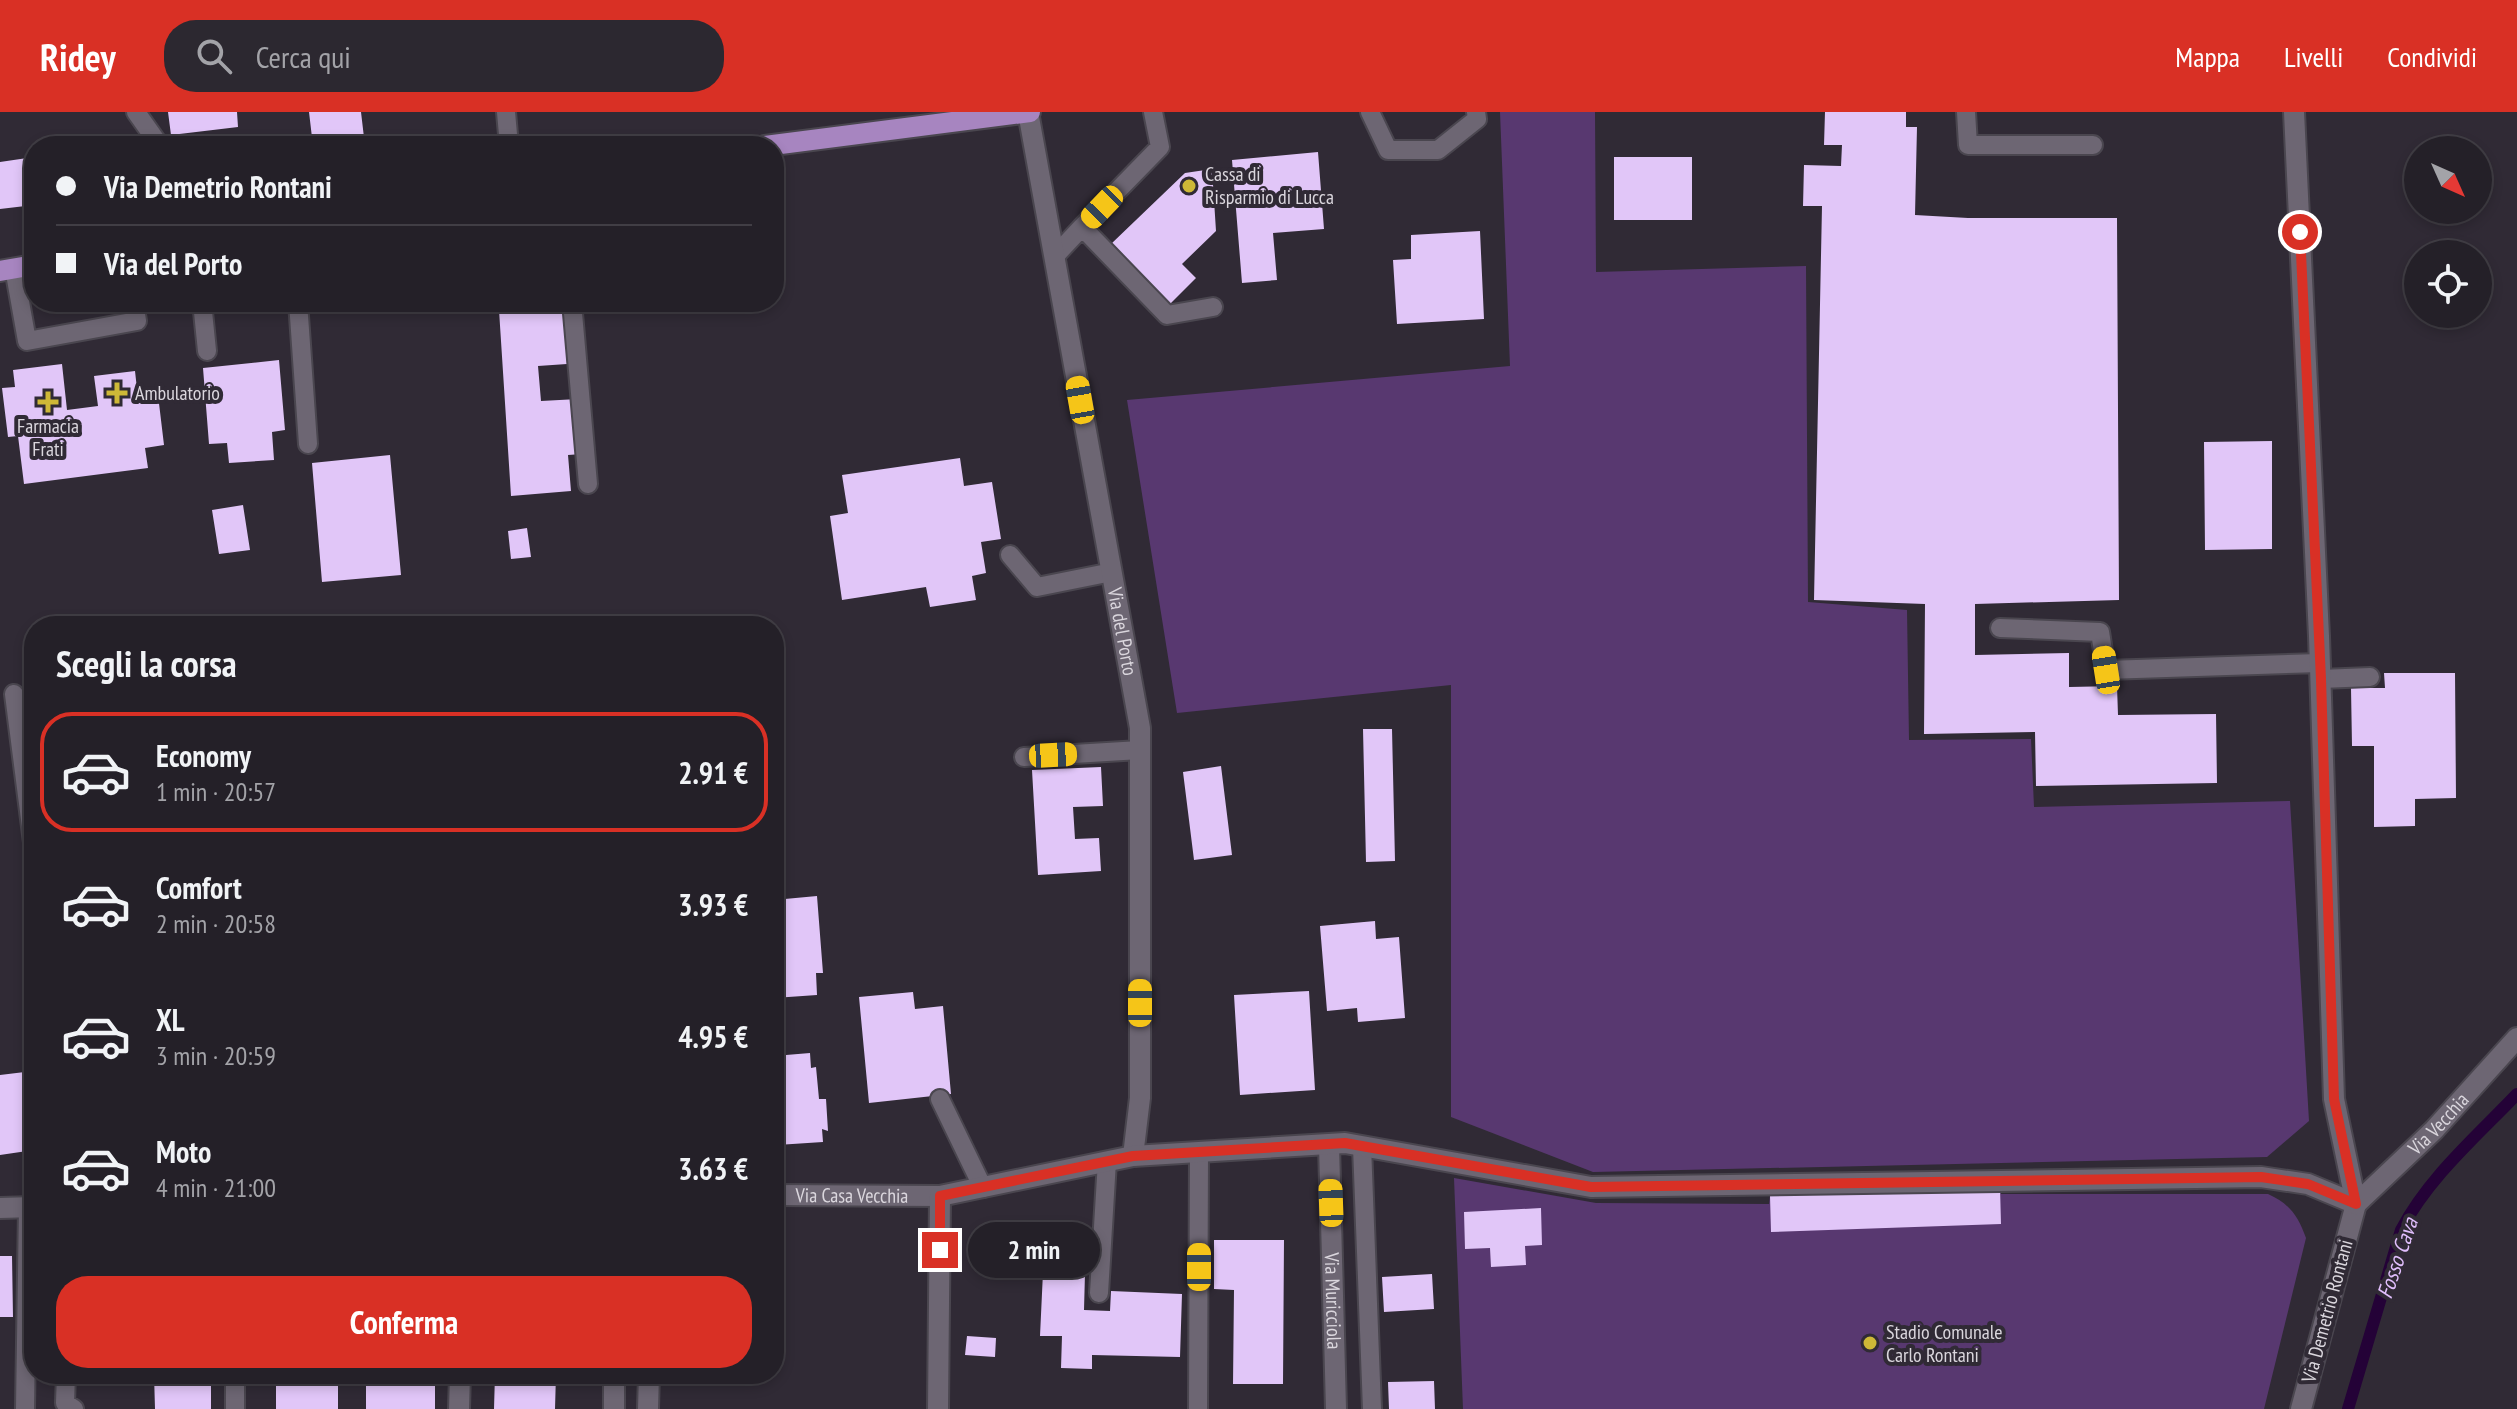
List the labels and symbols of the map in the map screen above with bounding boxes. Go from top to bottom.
north arrow [2404,136,2492,224]
place label: Cassa di Risparmio di Lucca [1205,161,1334,210]
marker: Cassa di Risparmio di Lucca [1180,177,1198,195]
car [1077,181,1127,233]
route start [2282,214,2318,250]
car [1064,374,1096,426]
place label: Ambulatorio [135,380,220,406]
marker: Ambulatorio [106,382,128,404]
marker: Farmacia Frati [39,393,57,411]
place label: Farmacia Frati [17,413,79,462]
street label: Via del Porto [1102,585,1143,677]
car [2090,644,2122,696]
car [1028,742,1078,768]
car [1128,979,1152,1027]
street label: Via Vecchia [2402,1087,2474,1161]
car [1318,1179,1344,1227]
street label: Via Casa Vecchia [795,1182,908,1209]
water label: Fosso Cava [2370,1213,2424,1302]
callout: 2 min [968,1222,1100,1278]
route end [922,1232,958,1268]
street label: Via Demetrio Rontani [2295,1237,2359,1386]
car [1187,1243,1211,1291]
street label: Via Muricciola [1319,1251,1347,1350]
place label: Stadio Comunale Carlo Rontani [1886,1319,2003,1368]
marker: Stadio Comunale Carlo Rontani [1861,1334,1879,1352]

